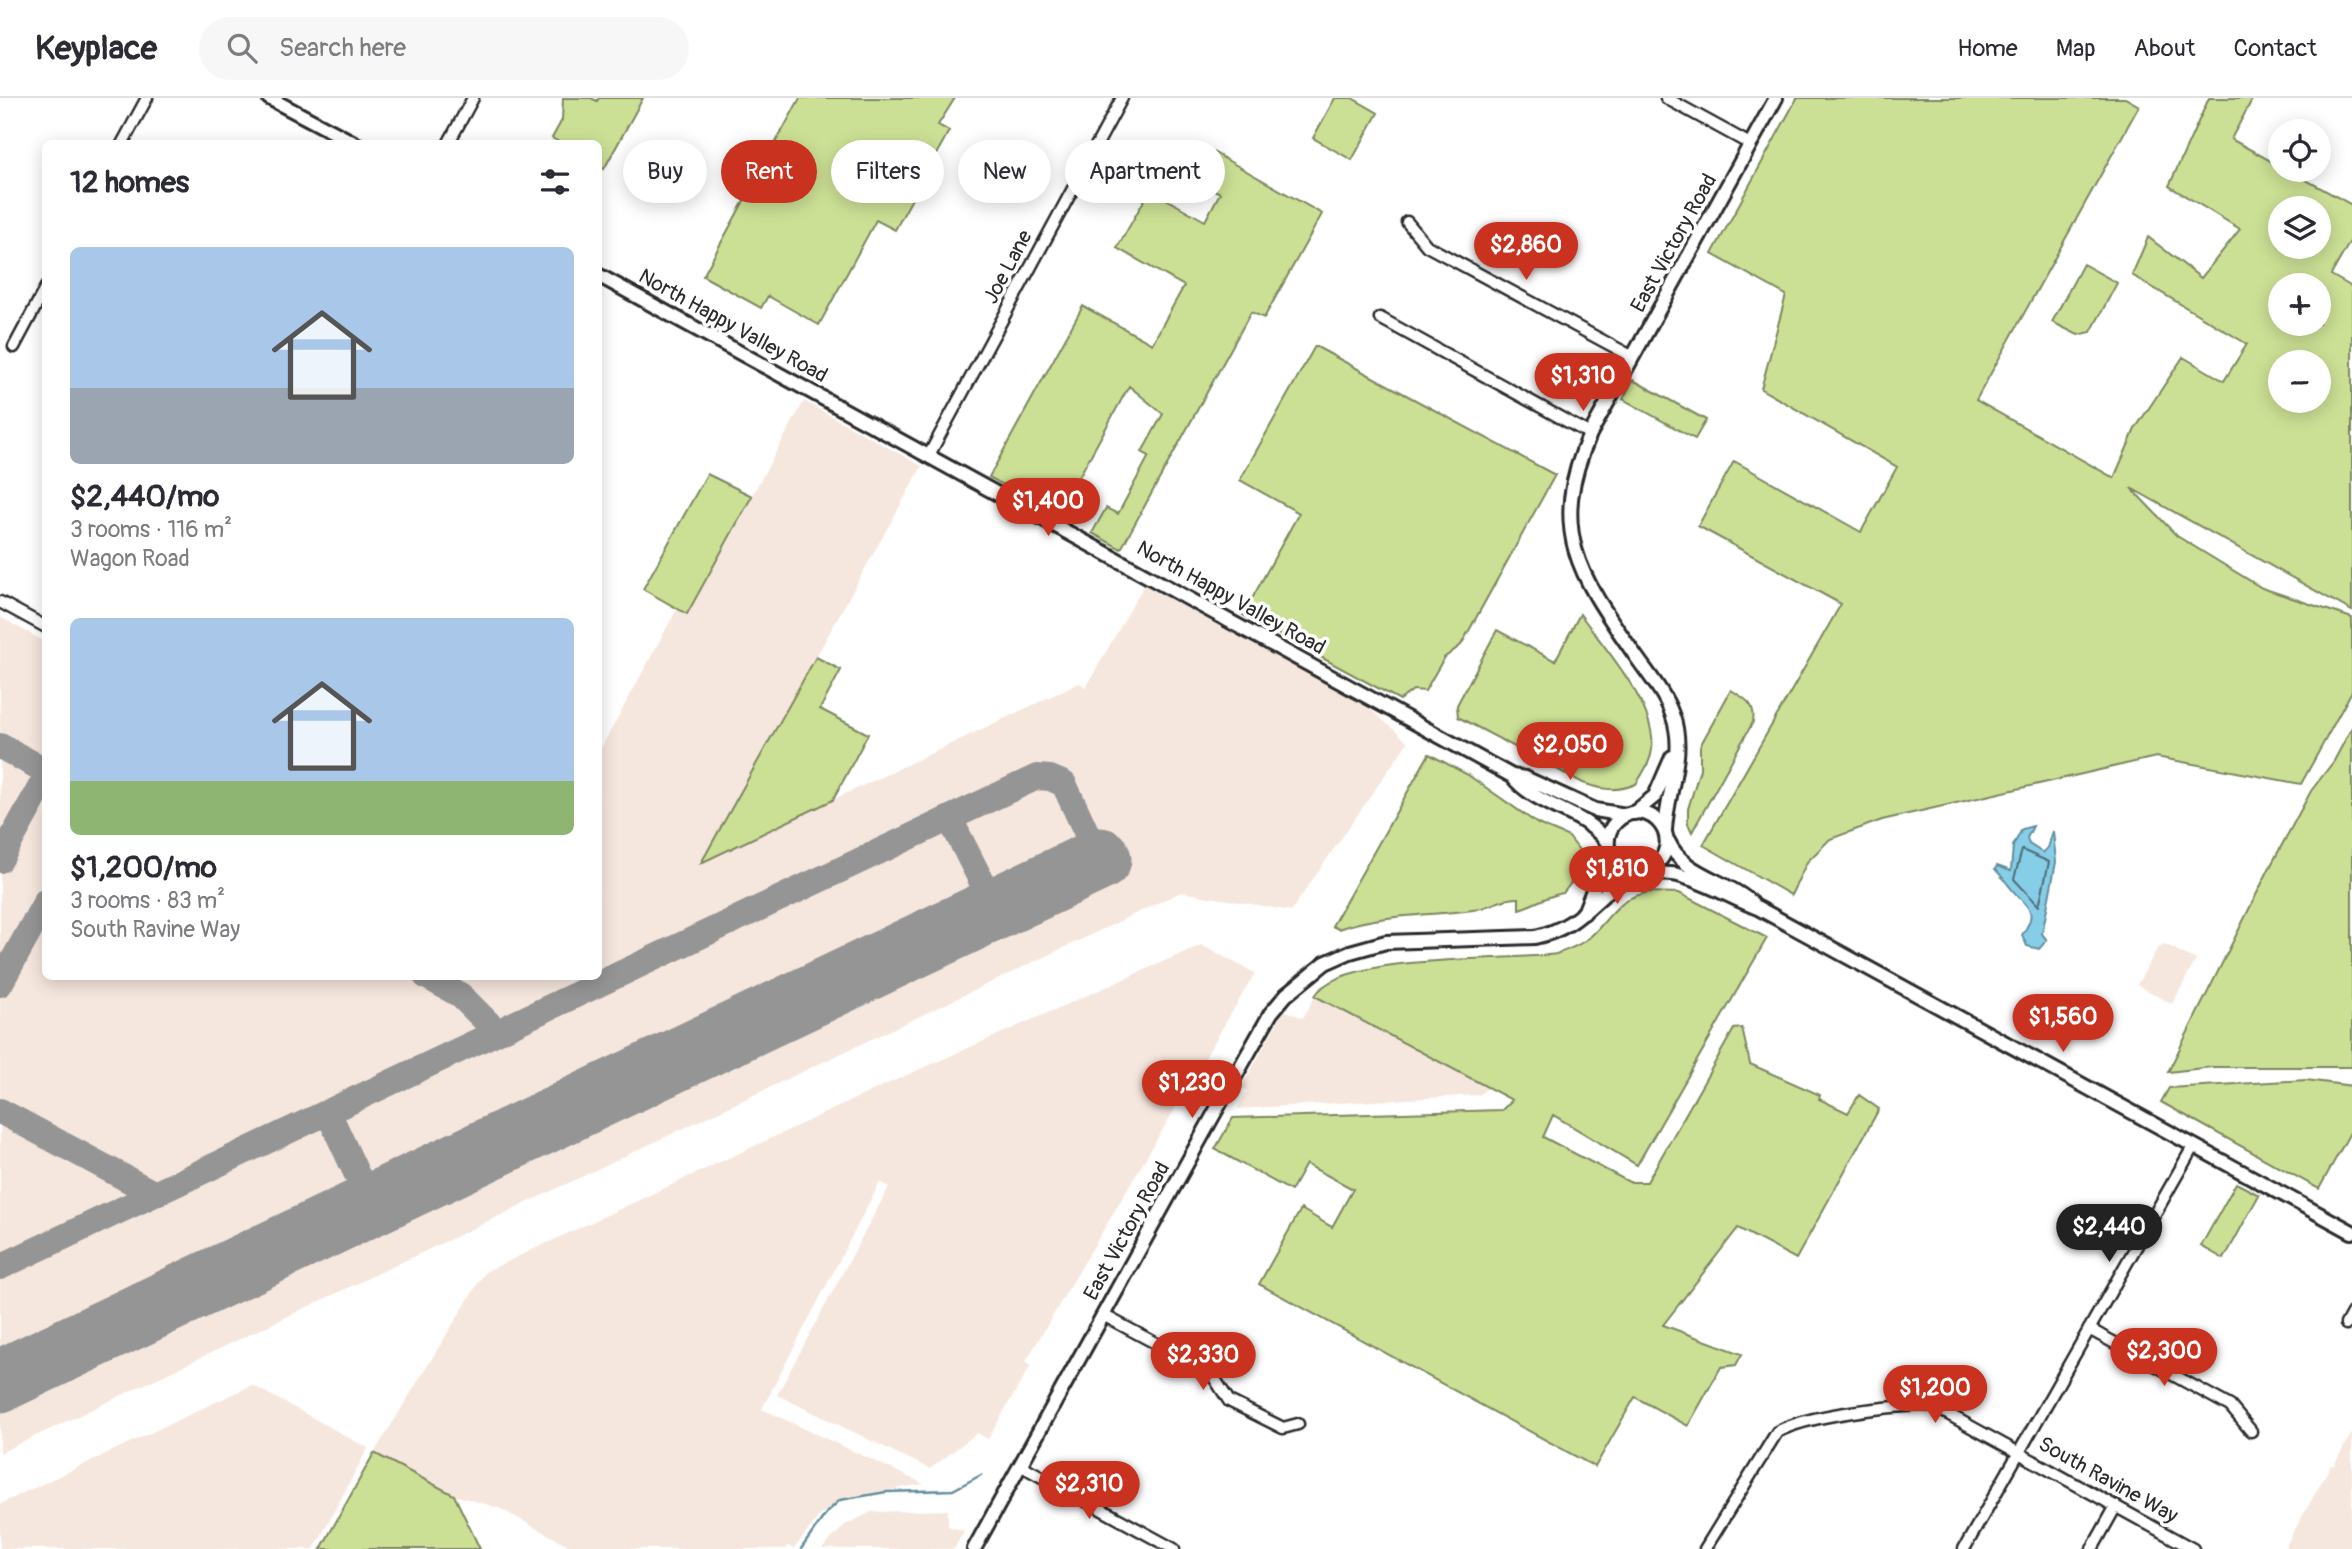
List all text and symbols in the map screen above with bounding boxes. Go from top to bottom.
search box [199,17,689,80]
text: Keyplace [35,28,157,69]
icon: search [223,29,261,67]
text: Search here [279,32,406,64]
text: Home [1957,34,2018,63]
text: Map [2056,34,2096,63]
text: About [2134,34,2196,63]
text: Contact [2234,34,2317,63]
map controls [2268,119,2331,413]
button: locate [2268,119,2331,182]
chip: Buy [623,140,707,203]
chip: Rent [721,140,817,203]
chip: Filters [831,140,944,203]
chip: New [958,140,1051,203]
chip: Apartment [1065,140,1225,203]
icon: filters [536,163,574,201]
text: 12 homes [70,164,189,201]
street label: East Victory Road [1625,169,1723,317]
button: layers [2268,196,2331,259]
pin: $2,860 [1469,222,1583,282]
street label: Joe Lane [977,225,1039,308]
text: $2,860 [1490,230,1562,259]
street label: North Happy Valley Road [634,263,832,389]
button: + [2268,273,2331,336]
icon: home [259,292,385,418]
button: − [2268,350,2331,413]
pin: $1,310 [1526,354,1640,413]
text: $1,310 [1551,361,1615,390]
text: $2,440/mo [70,478,219,515]
pin: $1,400 [991,478,1105,538]
text: $1,400 [1012,486,1084,515]
text: 3 rooms · 116 m² [70,515,232,544]
street label: North Happy Valley Road [1132,535,1330,661]
text: Wagon Road [70,544,190,573]
icon: home [259,663,385,789]
pin: $2,050 [1513,722,1627,782]
text: $2,050 [1532,730,1608,759]
pin: $1,810 [1560,846,1674,906]
text: $1,200/mo [70,849,217,886]
text: $1,810 [1585,854,1649,883]
text: 3 rooms · 83 m² [70,886,225,915]
text: South Ravine Way [70,915,240,944]
pin: $1,560 [2006,995,2120,1054]
text: $1,560 [2029,1002,2097,1031]
pin: $1,230 [1135,1060,1249,1120]
text: $1,230 [1158,1068,1226,1097]
street label: East Victory Road [1078,1157,1176,1305]
pin: $2,440 [2052,1204,2166,1264]
text: $2,440 [2072,1212,2146,1241]
pin: $2,300 [2107,1328,2221,1388]
pin: $2,330 [1146,1332,1260,1392]
text: $2,300 [2126,1336,2202,1365]
text: $2,330 [1167,1340,1239,1369]
pin: $1,200 [1878,1366,1992,1425]
text: $1,200 [1899,1373,1971,1402]
street label: South Ravine Way [2034,1431,2182,1529]
pin: $2,310 [1032,1462,1146,1521]
text: $2,310 [1055,1469,1123,1498]

